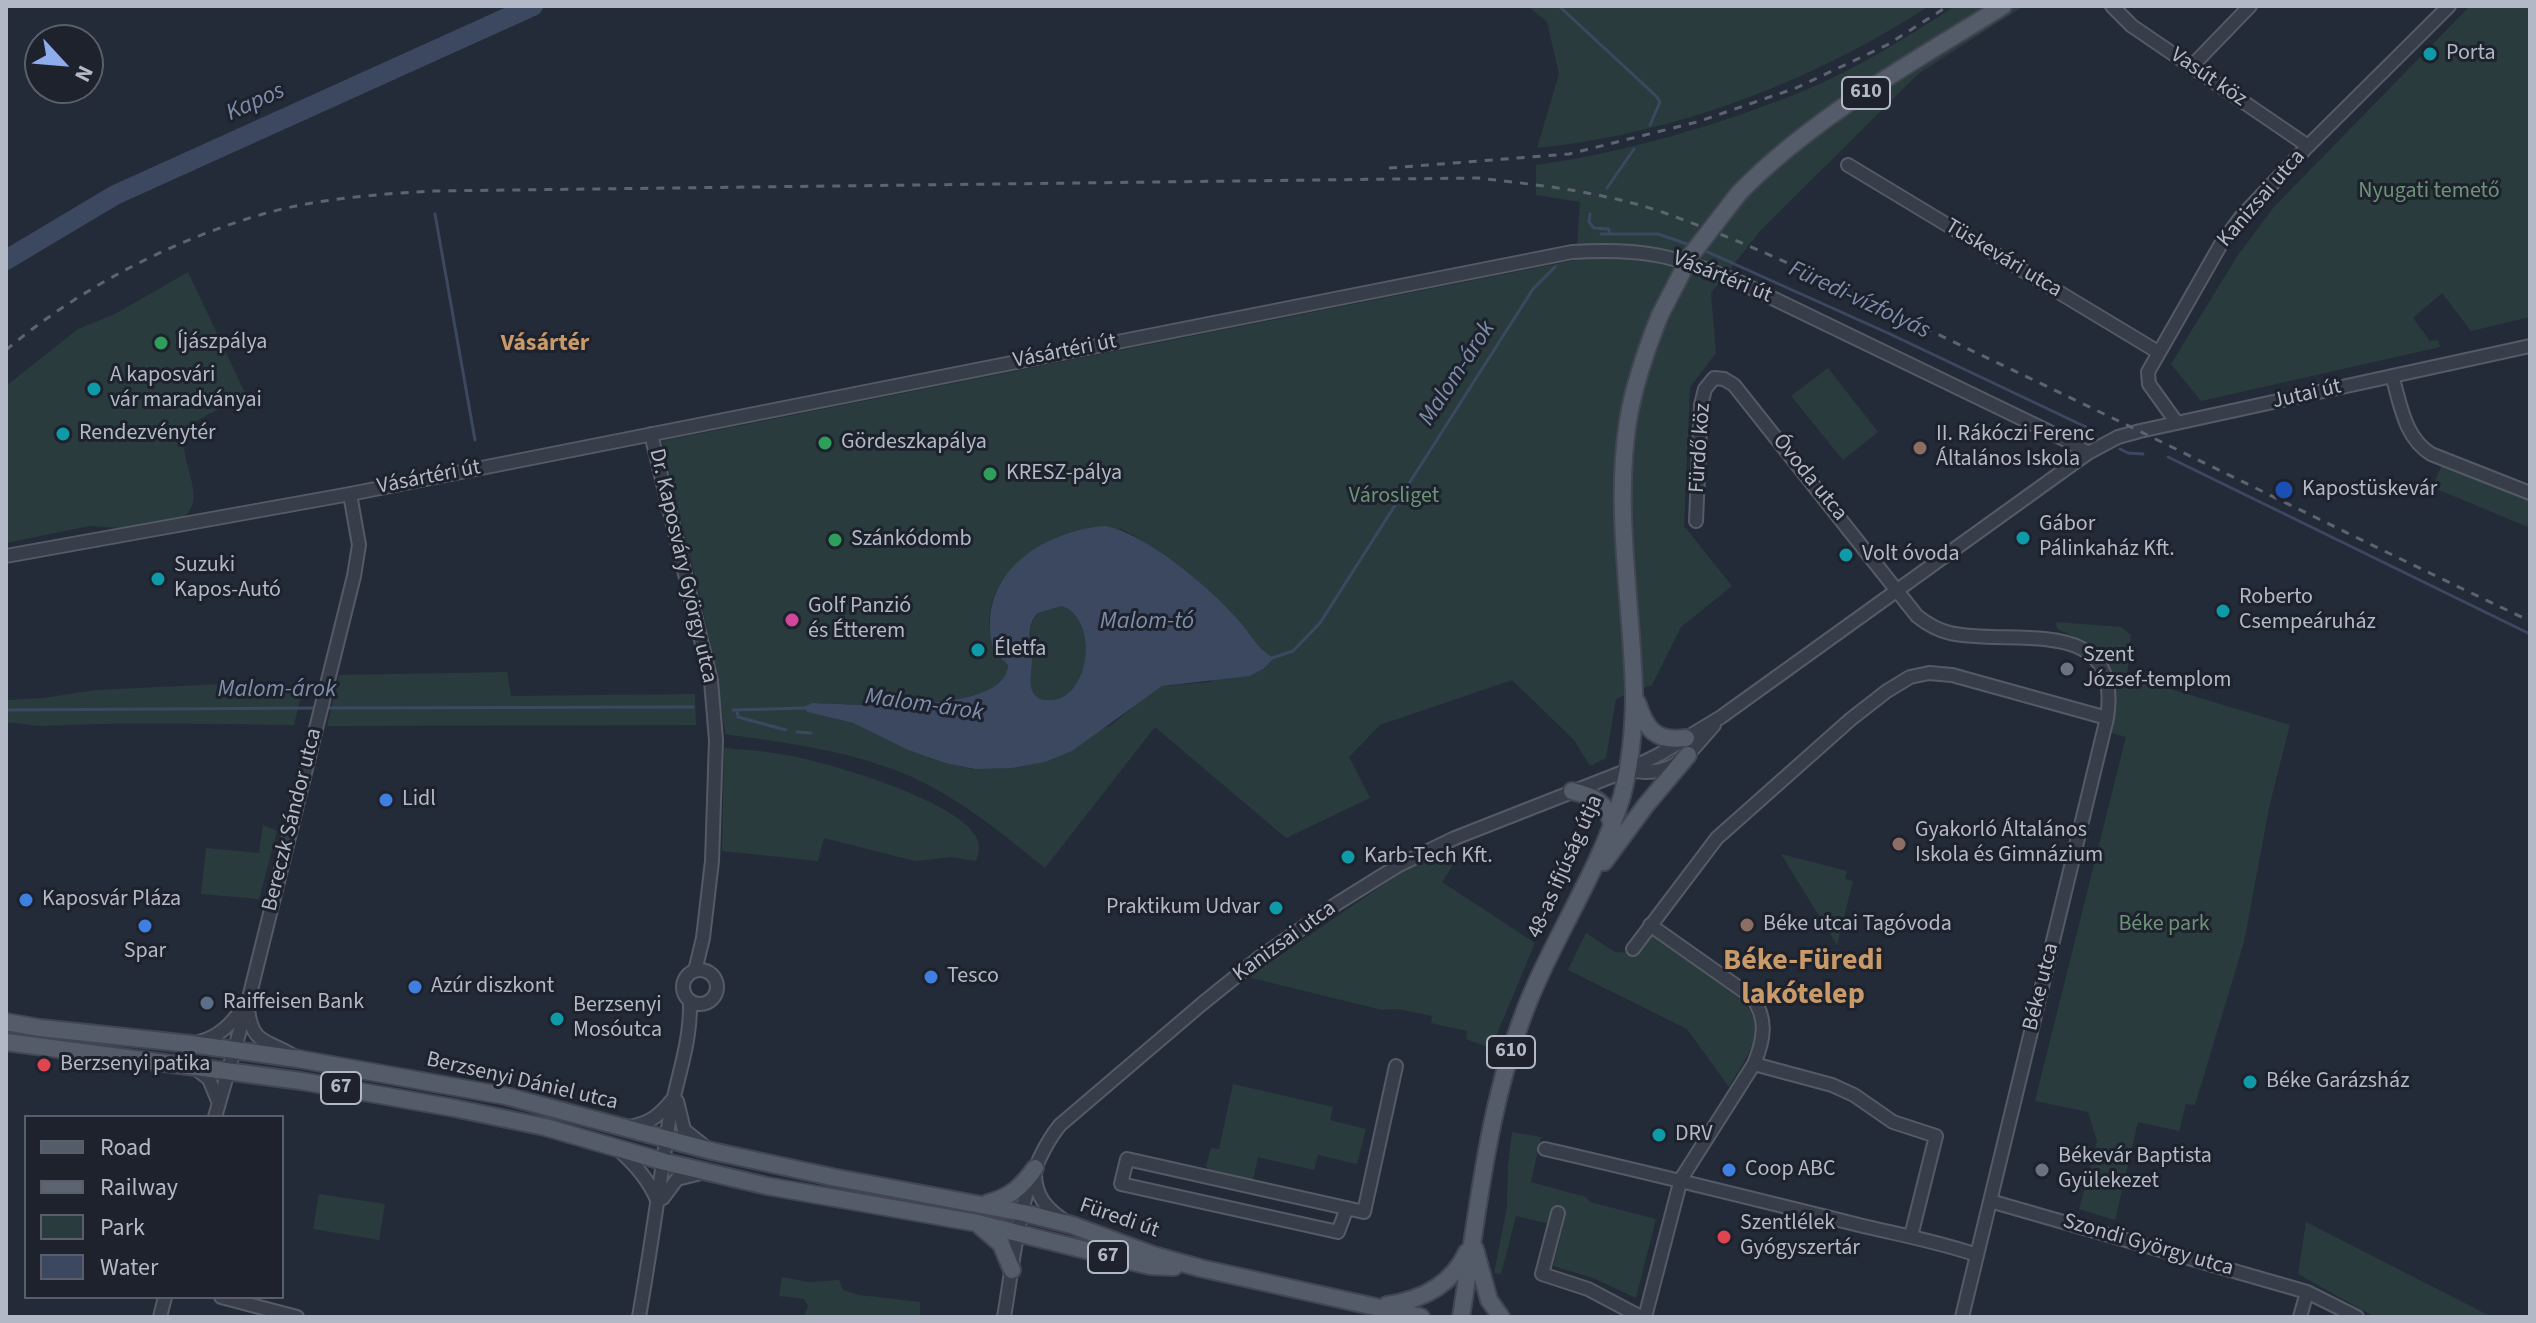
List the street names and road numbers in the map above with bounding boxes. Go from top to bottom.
street label: Vasút köz [2165,43,2251,113]
road number: 610 [1842,77,1890,109]
street label: Kanizsai utca [2212,145,2312,253]
street label: Tüskevári utca [1940,214,2066,304]
street label: Vásártéri út [1668,246,1776,310]
street label: Vásártéri út [1011,329,1119,375]
street label: Jutai út [2270,374,2344,416]
street label: Fürdő köz [1685,402,1717,494]
street label: Óvoda utca [1766,429,1852,527]
street label: Dr. Kaposváry György utca [642,446,722,686]
street label: Vásártéri út [375,455,483,501]
street label: Bereczk Sándor utca [257,726,329,914]
street label: 48-as ifjúság útja [1523,791,1609,943]
street label: Kanizsai utca [1228,896,1342,988]
street label: Béke utca [2018,940,2066,1034]
road number: 610 [1487,1036,1535,1068]
street label: Berzsenyi Dániel utca [424,1047,620,1117]
road number: 67 [321,1072,361,1104]
street label: Füredi út [1076,1193,1162,1245]
street label: Szondi György utca [2060,1209,2236,1283]
road number: 67 [1088,1241,1128,1273]

